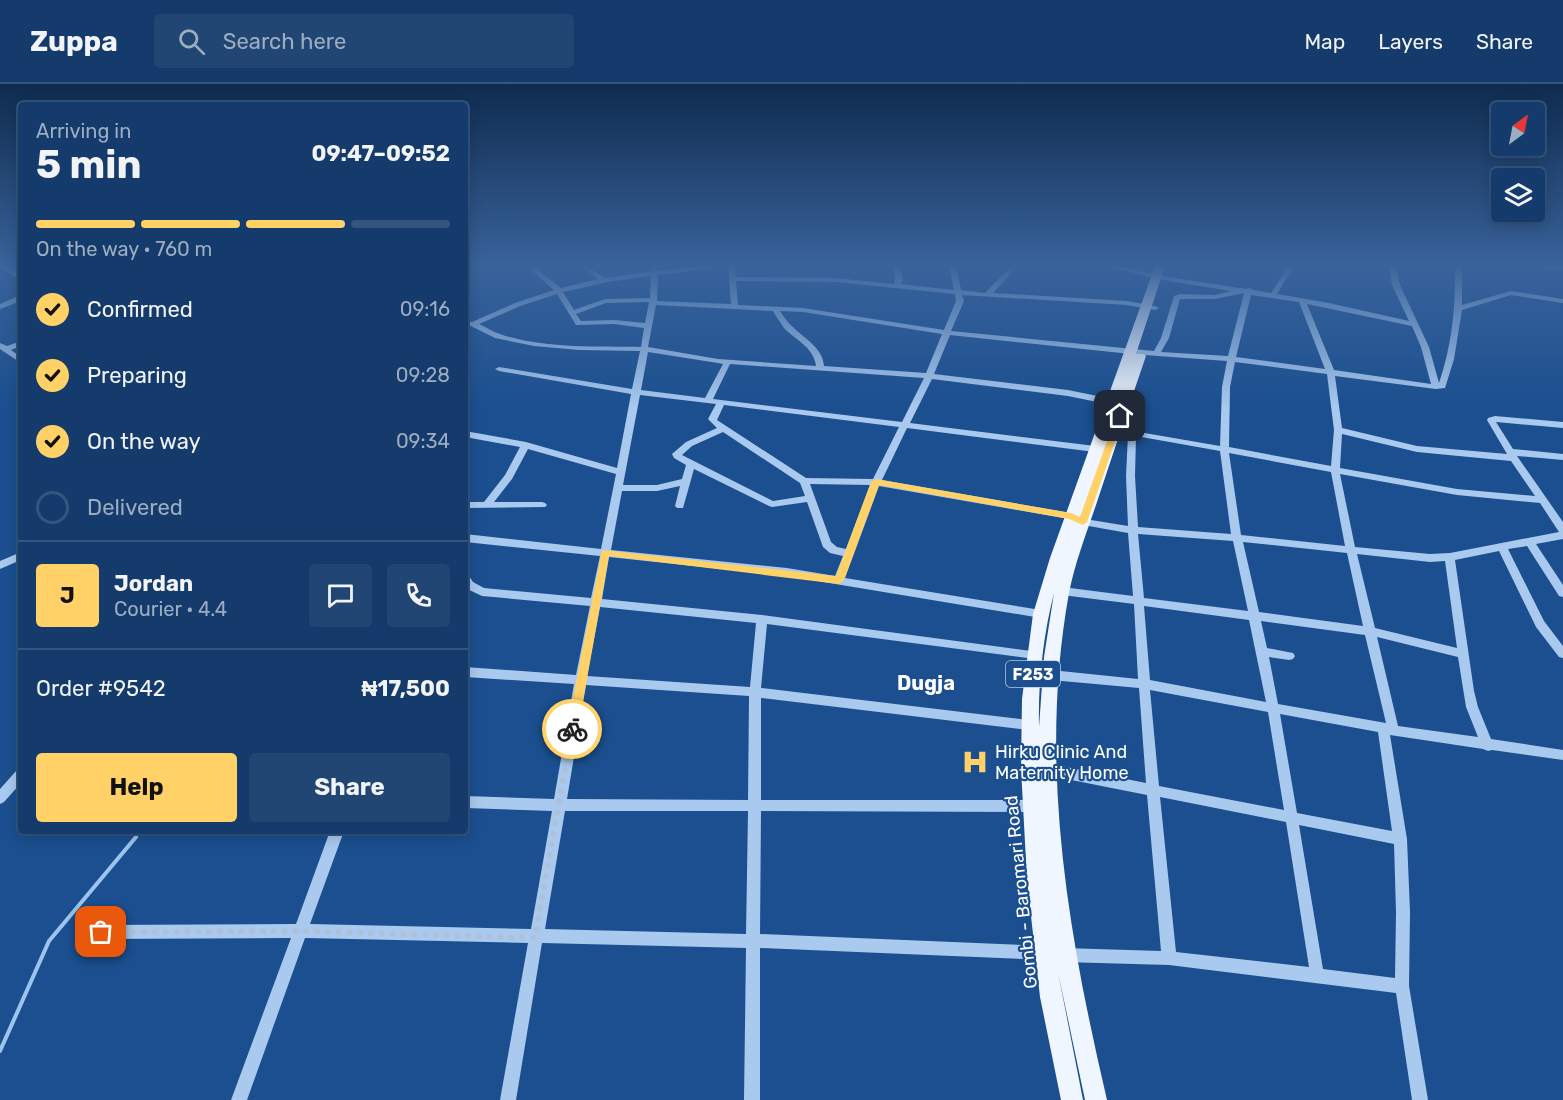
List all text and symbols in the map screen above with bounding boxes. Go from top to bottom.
search box [154,14,574,68]
text: Zuppa [30,25,118,58]
icon: search [175,25,208,58]
text: Search here [223,28,346,55]
text: Map [1304,29,1345,54]
text: Layers [1378,29,1443,54]
text: Share [1476,29,1533,54]
north arrow [1491,102,1545,156]
map controls [1491,102,1545,222]
text: Arriving in [36,119,131,143]
text: 09:47–09:52 [312,140,450,167]
text: 5 min [36,142,141,188]
button: layers [1491,168,1545,222]
text: On the way · 760 m [36,237,212,261]
icon: check [36,293,69,326]
text: Confirmed [87,296,193,323]
text: 09:16 [400,297,450,321]
icon: check [36,359,69,392]
text: Preparing [87,362,187,389]
text: 09:28 [396,363,450,387]
pin [1094,390,1145,441]
icon: home [1103,399,1136,432]
icon: check [36,425,69,458]
text: On the way [87,428,201,455]
text: 09:34 [396,429,450,453]
text: Delivered [87,494,183,521]
button: chat [309,564,372,627]
button: phone [387,564,450,627]
text: Jordan [114,570,193,597]
text: J [60,582,75,609]
text: Courier · 4.4 [114,597,227,621]
road number: F253 [1006,661,1060,687]
district label: Dugja [897,671,955,695]
text: Order #9542 [36,675,166,702]
text: ₦17,500 [362,675,450,702]
courier [542,699,602,759]
icon: bike [556,713,589,746]
place label: Hirku Clinic And Maternity Home [995,741,1129,784]
hospital icon: Hirku Clinic And Maternity Home [960,747,990,777]
button: Help [36,753,237,822]
button: Share [249,753,450,822]
street label: Gombi - Baromari Road [1000,794,1042,990]
pin [75,906,126,957]
icon: bag [84,915,117,948]

